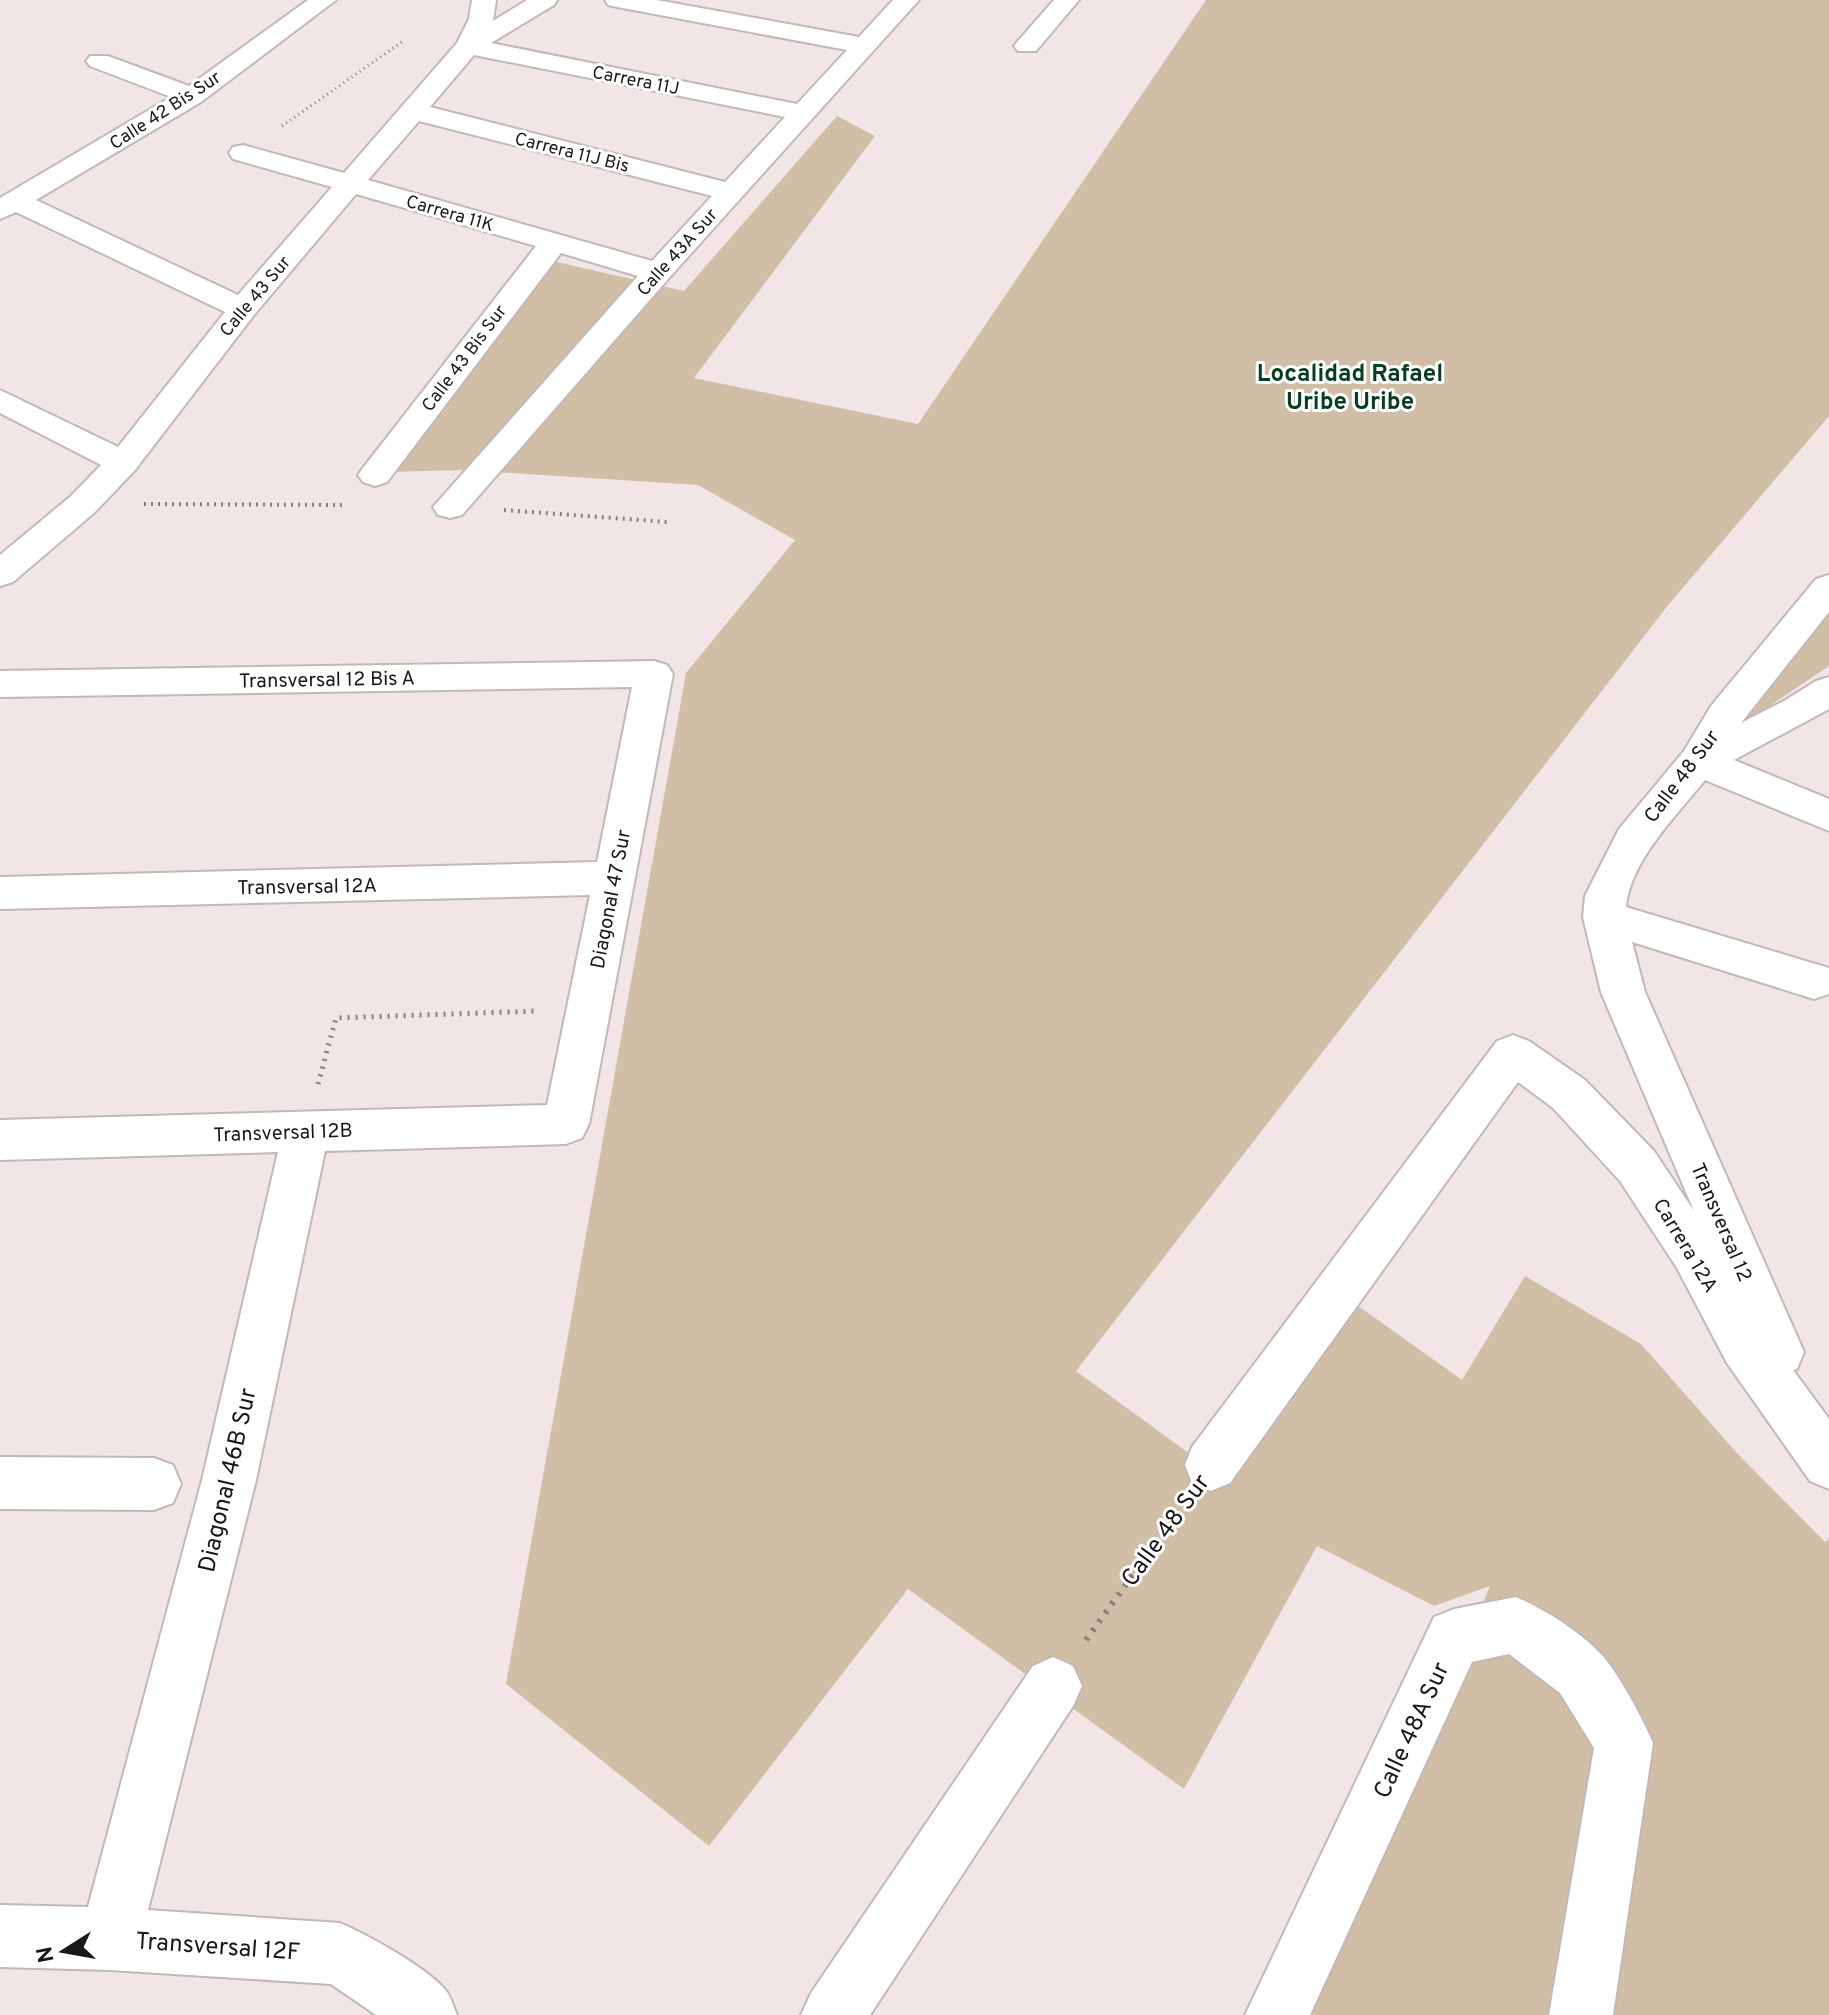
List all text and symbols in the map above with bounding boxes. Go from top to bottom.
street label: Carrera 11J [590,62,681,101]
street label: Calle 42 Bis Sur [106,67,226,156]
street label: Carrera 11J Bis [512,128,631,179]
street label: Carrera 11K [403,191,496,238]
street label: Calle 43A Sur [633,204,723,302]
street label: Calle 43 Sur [216,252,297,342]
street label: Calle 43 Bis Sur [418,301,513,417]
district label: Localidad Rafael Uribe Uribe [1257,360,1443,418]
street label: Transversal 12 Bis A [239,666,415,696]
street label: Calle 48 Sur [1639,725,1726,829]
street label: Diagonal 47 Sur [586,827,638,971]
street label: Transversal 12A [237,874,377,902]
street label: Transversal 12B [213,1119,353,1149]
street label: Transversal 12 [1684,1160,1757,1286]
street label: Carrera 12A [1646,1194,1723,1298]
street label: Diagonal 46B Sur [193,1385,265,1576]
street label: Calle 48 Sur [1116,1469,1218,1593]
street label: Calle 48A Sur [1368,1658,1457,1804]
north arrow [24,1911,104,1991]
street label: Transversal 12F [134,1927,301,1969]
text: N [32,1944,62,1965]

